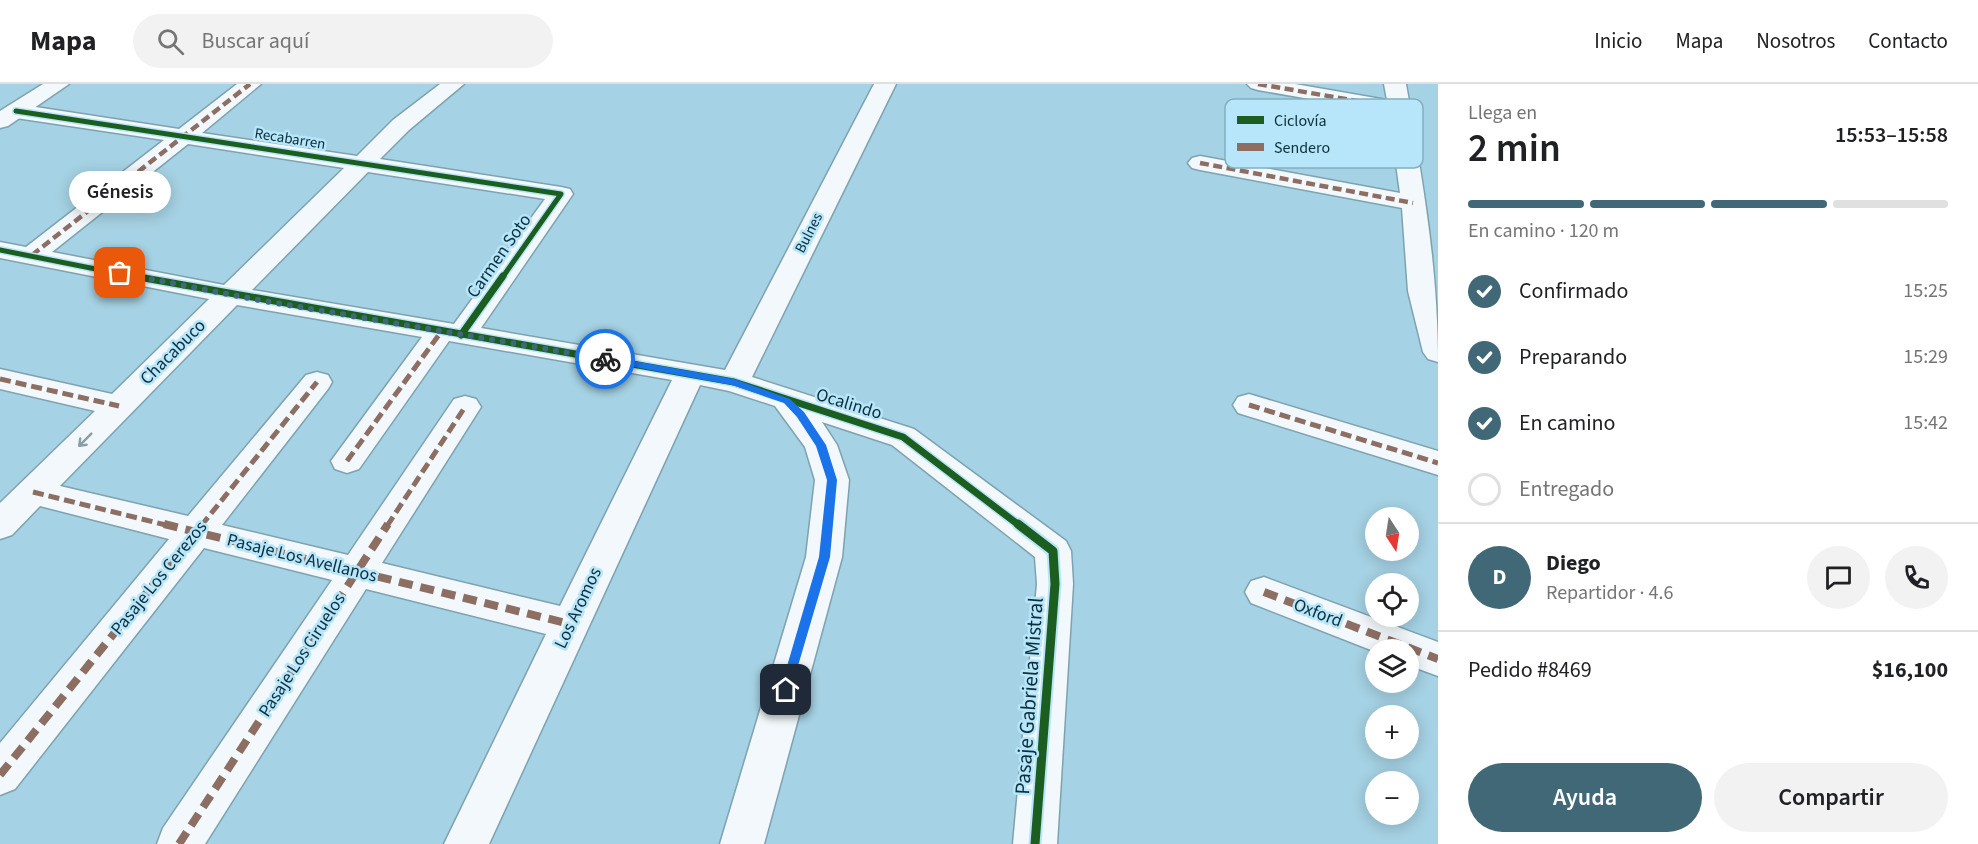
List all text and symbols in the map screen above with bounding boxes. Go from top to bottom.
search box [133,14,553,68]
text: Mapa [30,21,97,61]
icon: search [154,25,187,58]
text: Buscar aquí [202,25,309,57]
text: Inicio [1594,26,1642,56]
text: Mapa [1675,26,1723,56]
text: Nosotros [1756,26,1835,56]
text: Contacto [1868,26,1948,56]
legend [1225,99,1423,168]
text: Llega en [1468,99,1537,127]
text: Ciclovía [1274,110,1327,132]
text: 15:53–15:58 [1835,119,1948,151]
text: 2 min [1468,121,1561,177]
street label: Recabarren [253,123,327,155]
text: Sendero [1274,137,1330,159]
callout: Génesis [69,171,171,213]
text: Génesis [87,178,153,206]
street label: Carmen Soto [461,209,537,303]
street label: Bulnes [790,209,828,257]
text: En camino · 120 m [1468,217,1619,245]
pin [94,247,145,298]
icon: bag [103,256,136,289]
icon: check [1468,275,1501,308]
text: Confirmado [1519,275,1628,307]
text: 15:25 [1903,277,1948,305]
street label: Chacabuco [135,314,211,390]
courier [575,329,635,389]
icon: check [1468,341,1501,374]
text: Preparando [1519,341,1627,373]
icon: bike [589,343,622,376]
text: 15:29 [1903,343,1948,371]
street label: Ocalindo [813,382,885,426]
icon: check [1468,407,1501,440]
text: En camino [1519,407,1616,439]
text: 15:42 [1903,409,1948,437]
one-way arrow [77,433,92,448]
text: Entregado [1519,473,1614,505]
north arrow [1365,507,1419,561]
map controls [1365,507,1419,825]
street label: Pasaje Los Cerezos [105,516,213,640]
street label: Pasaje Los Avellanos [224,527,380,589]
button: chat [1807,546,1870,609]
button: phone [1885,546,1948,609]
text: Diego [1546,547,1601,579]
text: D [1493,561,1506,593]
street label: Los Aromos [548,563,608,653]
button: locate [1365,573,1419,627]
text: Repartidor · 4.6 [1546,579,1673,607]
street label: Pasaje Los Ciruelos [253,588,351,722]
street label: Oxford [1290,592,1346,634]
street label: Pasaje Gabriela Mistral [1007,596,1051,796]
button: layers [1365,639,1419,693]
text: Pedido #8469 [1468,654,1592,686]
text: $16,100 [1872,654,1948,686]
pin [760,664,811,715]
icon: home [769,673,802,706]
button: + [1365,705,1419,759]
button: Ayuda [1468,763,1702,832]
button: Compartir [1714,763,1948,832]
button: − [1365,771,1419,825]

